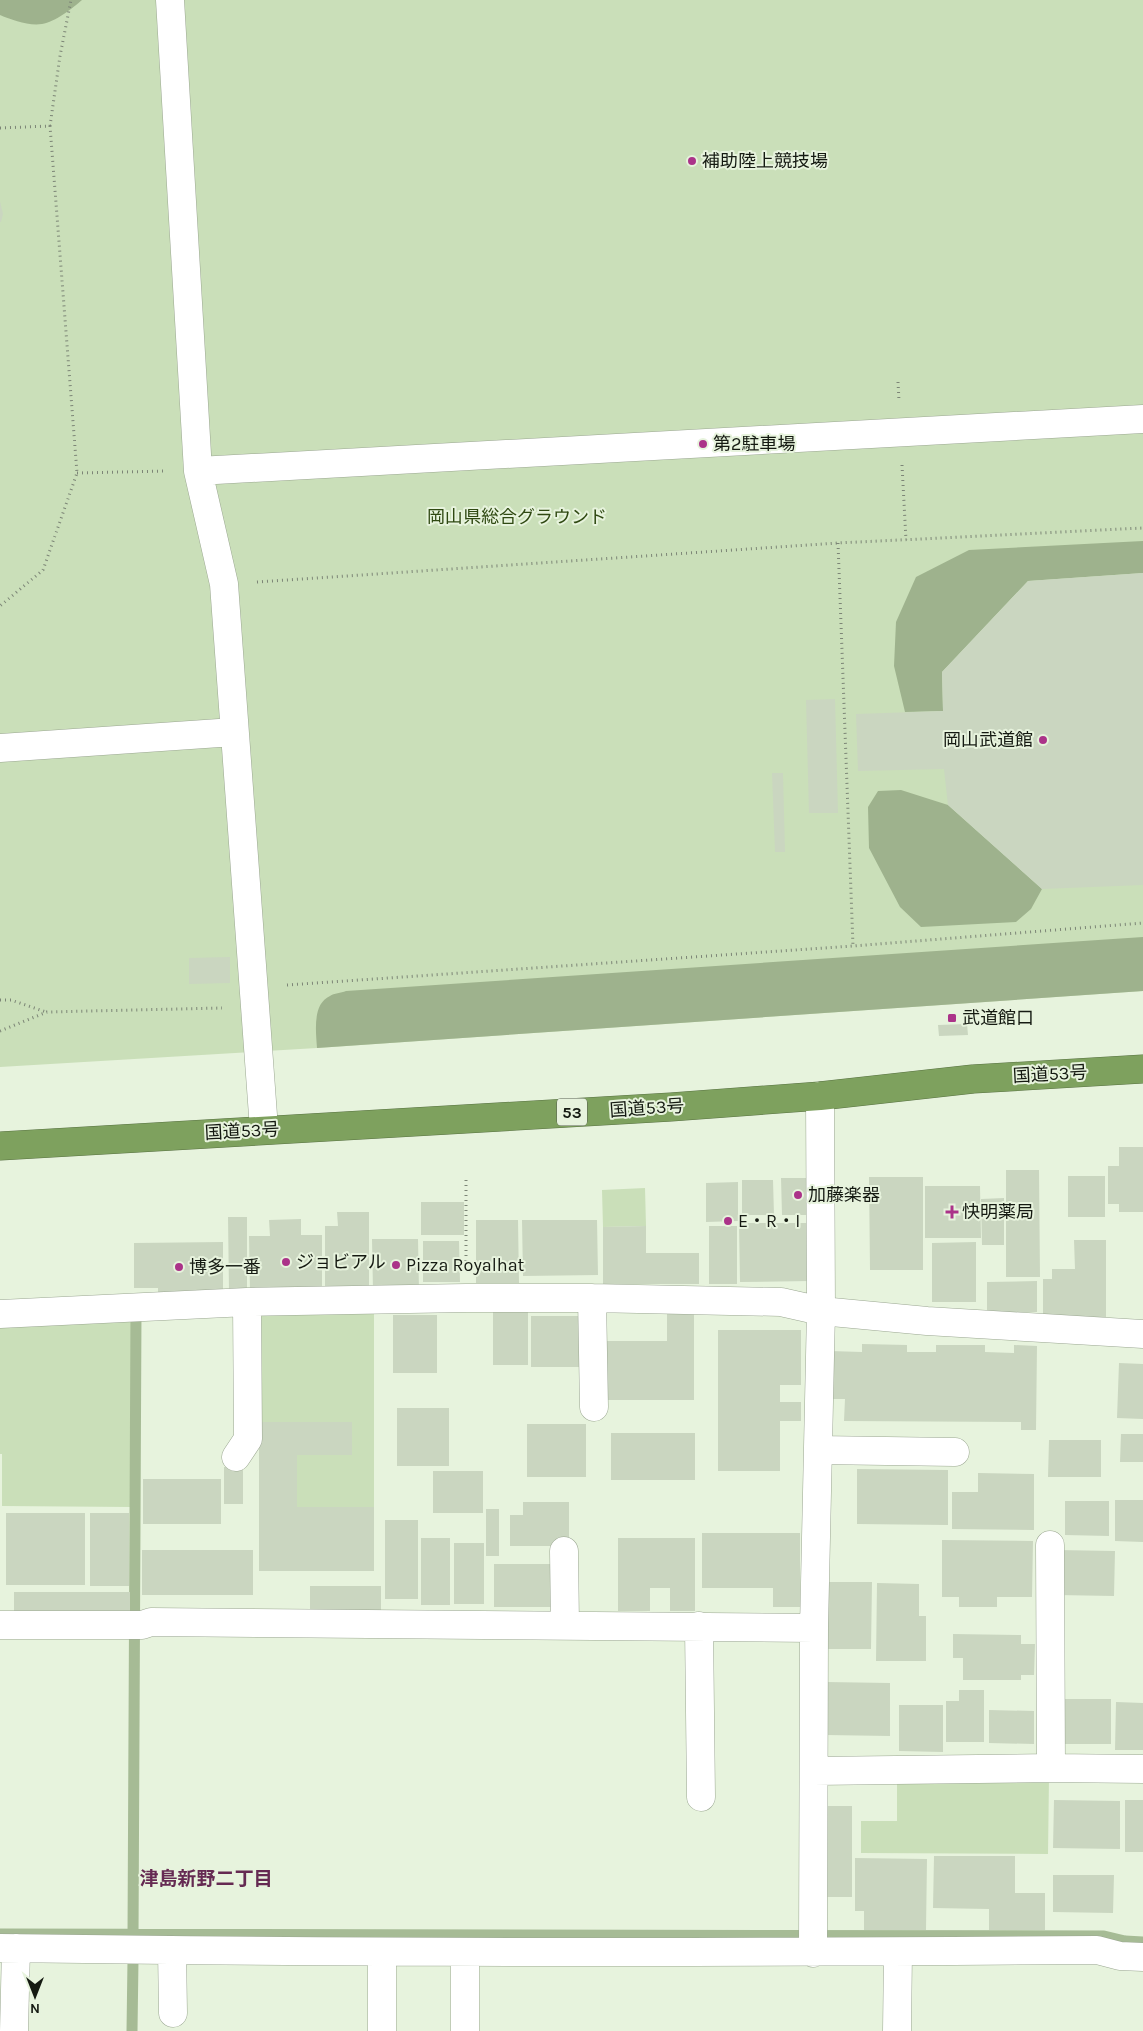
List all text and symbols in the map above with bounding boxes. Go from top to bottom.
place label: 補助陸上競技場 [702,150,828,172]
marker: 補助陸上競技場 [686,155,698,167]
place label: 第2駐車場 [713,433,795,455]
marker: 第2駐車場 [697,438,709,450]
park label: 岡山県総合グラウンド [427,506,607,528]
place label: 岡山武道館 [943,729,1033,751]
marker: 岡山武道館 [1037,734,1049,746]
place label: 武道館口 [962,1007,1034,1029]
marker: 武道館口 [946,1012,958,1024]
street label: 国道53号 [1012,1061,1088,1087]
street label: 国道53号 [609,1094,685,1122]
road number: 53 [557,1098,587,1126]
street label: 国道53号 [204,1118,280,1144]
place label: 加藤楽器 [808,1184,880,1206]
marker: 加藤楽器 [792,1189,804,1201]
place label: 快明薬局 [962,1201,1034,1223]
marker: 快明薬局 [946,1206,958,1218]
place label: E・R・I [738,1210,800,1232]
marker: E・R・I [722,1215,734,1227]
place label: ジョビアル [296,1251,386,1273]
place label: Pizza Royalhat [406,1254,525,1276]
place label: 博多一番 [189,1256,261,1278]
marker: ジョビアル [280,1256,292,1268]
marker: Pizza Royalhat [390,1259,402,1271]
marker: 博多一番 [173,1261,185,1273]
district label: 津島新野二丁目 [139,1868,273,1890]
north arrow [10,1971,60,2021]
text: N [30,2000,40,2017]

